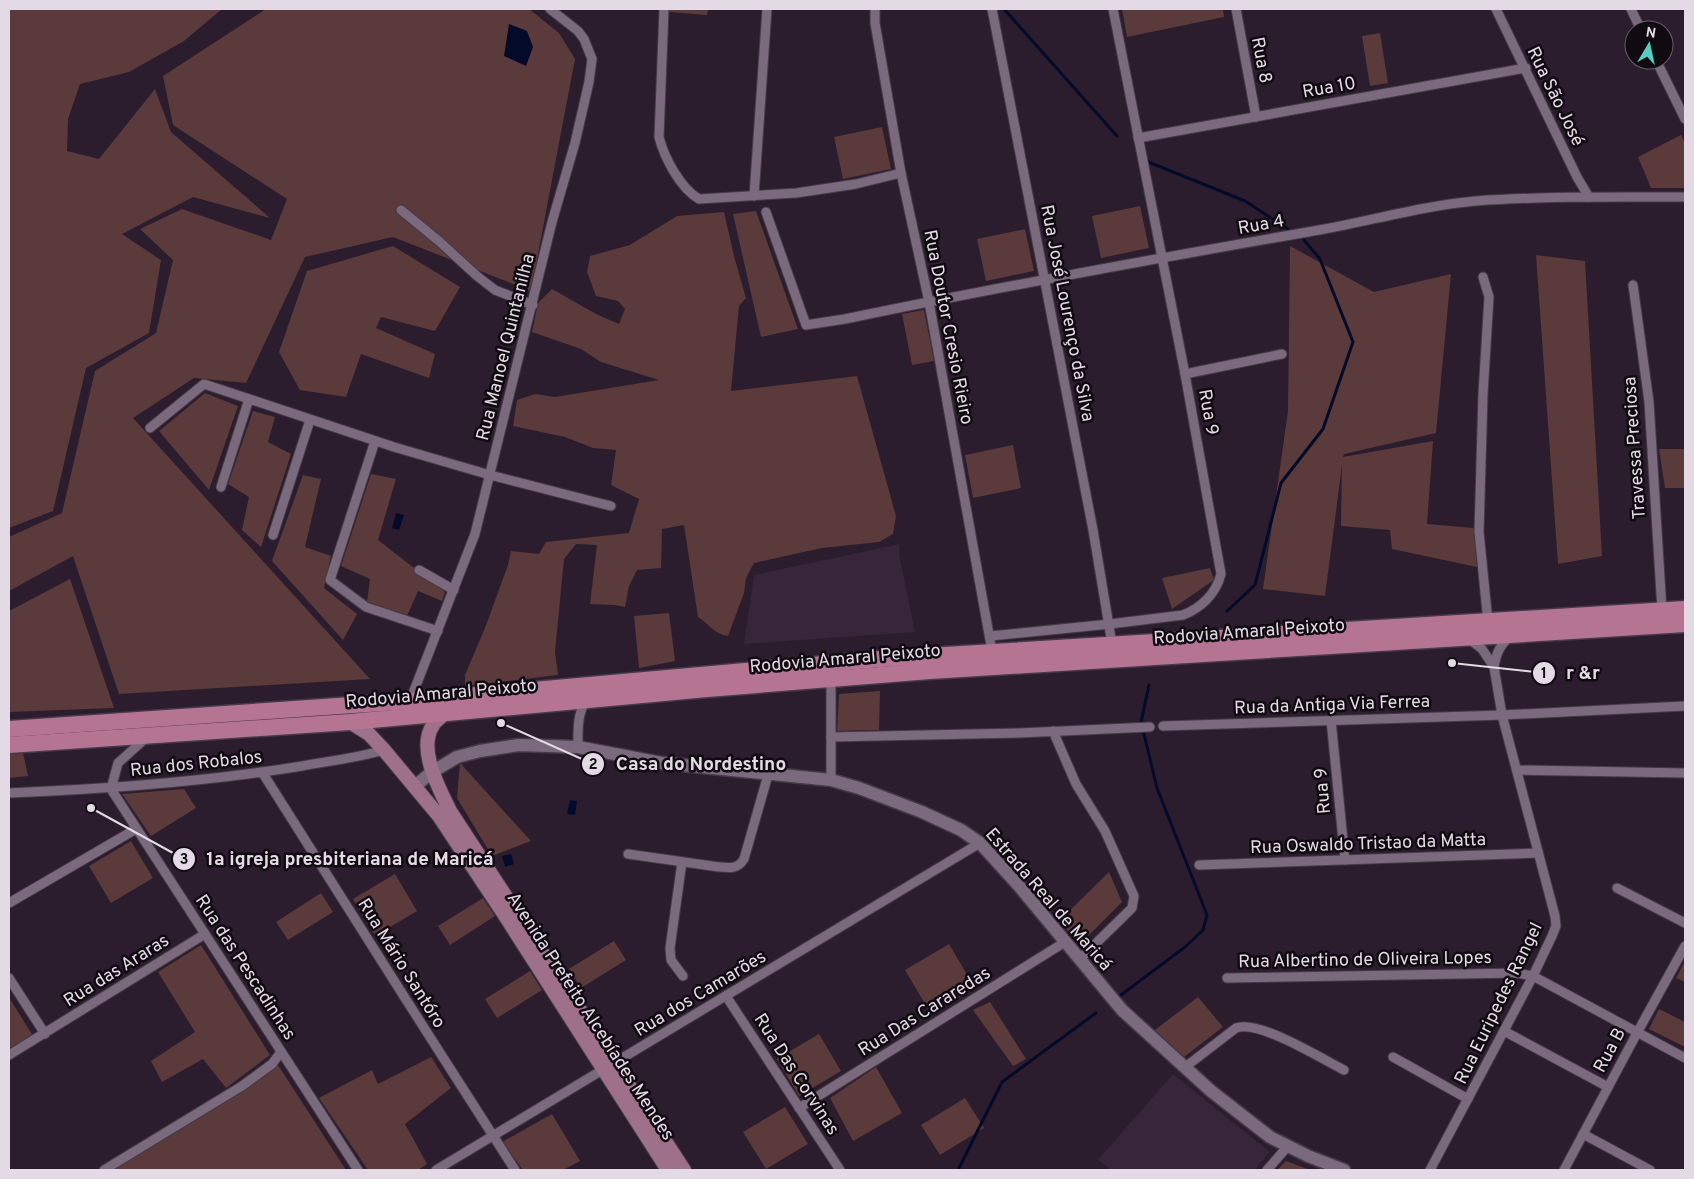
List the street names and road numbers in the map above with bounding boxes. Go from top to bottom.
street label: Rua 8 [1245,35,1276,85]
street label: Rua São José [1521,43,1589,150]
street label: Rua 10 [1301,72,1358,104]
street label: Rua José Lourenço da Silva [1034,203,1099,424]
street label: Rua 4 [1236,210,1286,241]
street label: Rua Doutor Cresio Rieiro [917,228,978,427]
street label: Rua Manoel Quintanilha [472,252,541,443]
street label: Travessa Preciosa [1619,376,1652,520]
street label: Rua 9 [1192,387,1223,437]
street label: Rodovia Amaral Peixoto [1153,614,1346,651]
street label: Rodovia Amaral Peixoto [749,640,942,679]
street label: Rodovia Amaral Peixoto [345,675,538,714]
street label: Rua da Antiga Via Ferrea [1234,691,1430,720]
street label: Rua dos Robalos [129,746,263,783]
street label: Rua 9 [1310,767,1337,815]
street label: Estrada Real de Maricá [979,824,1116,976]
street label: Rua Oswaldo Tristao da Matta [1250,829,1486,860]
street label: Avenida Prefeito Alcebíades Mendes [501,888,679,1145]
street label: Rua das Pescadinhas [189,891,300,1045]
street label: Rua Mário Santóro [352,895,450,1033]
street label: Rua Euripedes Rangel [1450,919,1549,1088]
street label: Rua das Araras [60,930,174,1013]
street label: Rua dos Camarões [631,946,771,1043]
street label: Rua Albertino de Oliveira Lopes [1238,947,1492,974]
street label: Rua Das Cararedas [854,962,995,1062]
street label: Rua Das Corvinas [748,1010,844,1140]
street label: Rua B [1589,1024,1632,1077]

